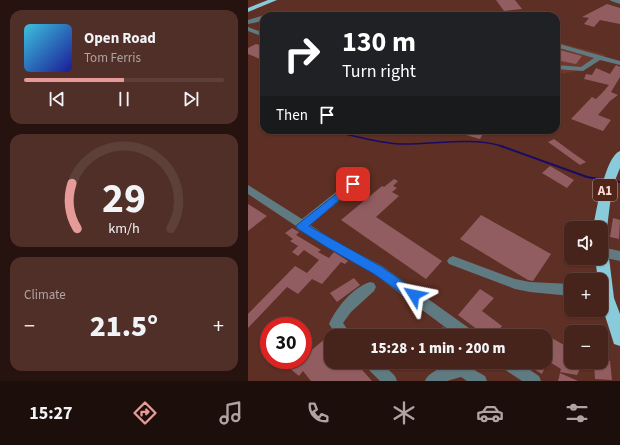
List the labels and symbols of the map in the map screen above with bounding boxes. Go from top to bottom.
pin [336,167,370,201]
road number: A1 [593,179,617,201]
position arrow [393,274,435,316]
speed limit sign: 30 [260,317,312,369]

